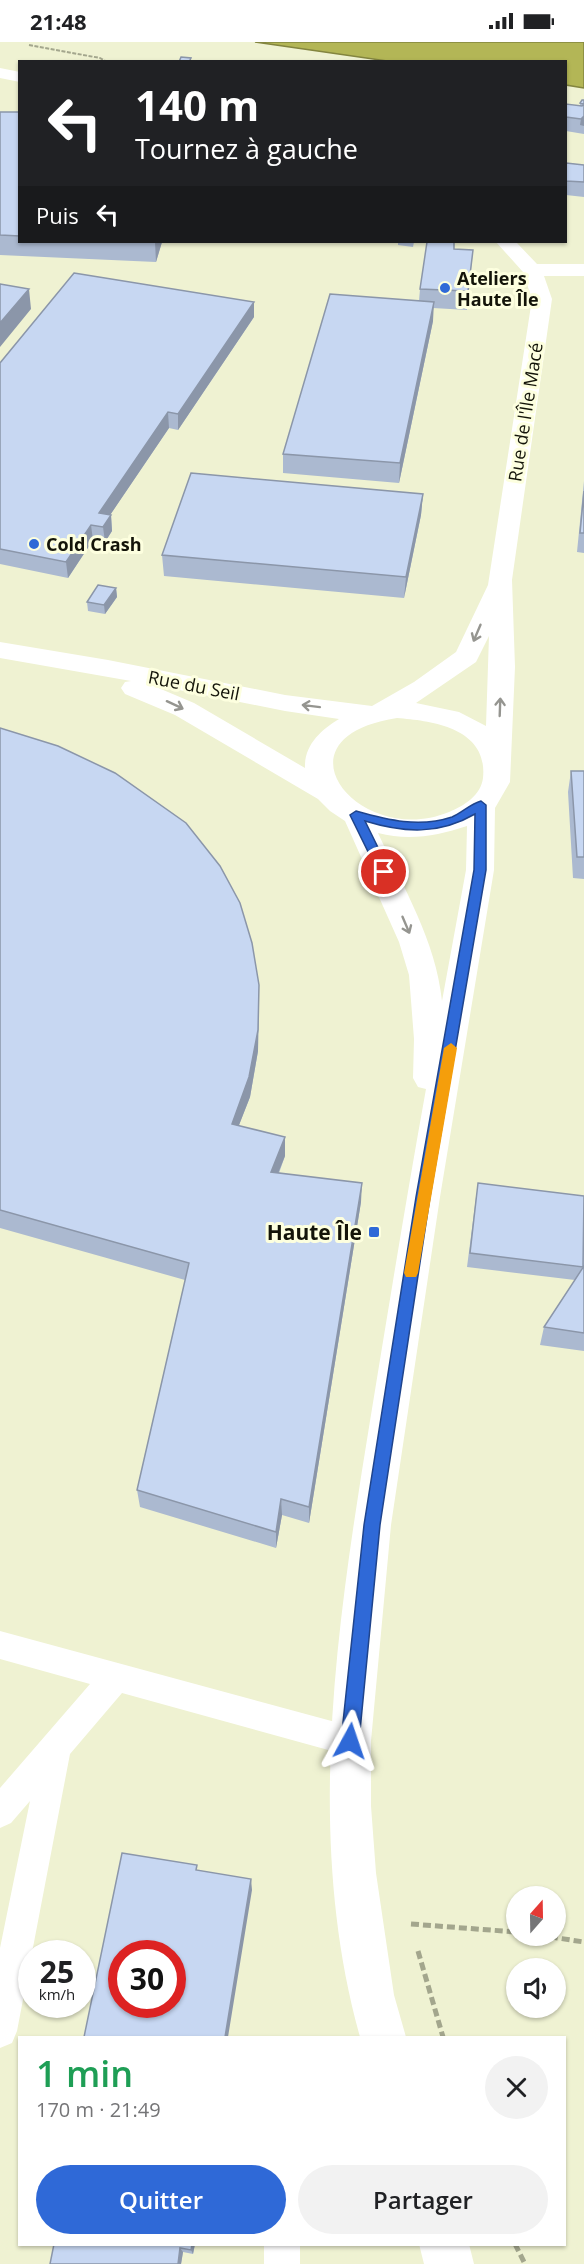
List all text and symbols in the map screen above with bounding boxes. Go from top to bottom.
text: 21:48 [30,6,87,36]
text: 140 m [135,76,259,133]
icon: left [36,84,114,162]
text: Tournez à gauche [135,130,358,167]
icon: left [91,198,124,231]
text: Puis [36,200,79,230]
place label: Ateliers Haute Île [457,266,539,311]
marker: Ateliers Haute Île [438,281,452,295]
street label: Rue de l'Île Macé [502,341,548,483]
place label: Cold Crash [46,532,141,556]
marker: Cold Crash [27,537,41,551]
one-way arrow [471,624,482,642]
street label: Rue du Seil [146,664,242,706]
one-way arrow [495,698,506,718]
one-way arrow [166,700,184,712]
one-way arrow [302,700,321,711]
pin [358,846,409,897]
icon: arrive [367,855,400,888]
one-way arrow [401,916,413,934]
place label: Haute Île [267,1218,362,1246]
marker: Haute Île [367,1225,381,1239]
position arrow [318,1709,382,1773]
north arrow [506,1886,566,1946]
map controls [506,1886,566,2018]
speed limit sign: 30 [108,1940,186,2018]
text: 25 [40,1951,74,1992]
button: sound [506,1958,566,2018]
text: km/h [39,1984,75,2004]
text: 1 min [36,2049,133,2098]
button: close [485,2056,548,2119]
text: 170 m · 21:49 [36,2096,161,2123]
button: Quitter [36,2165,286,2234]
button: Partager [298,2165,548,2234]

